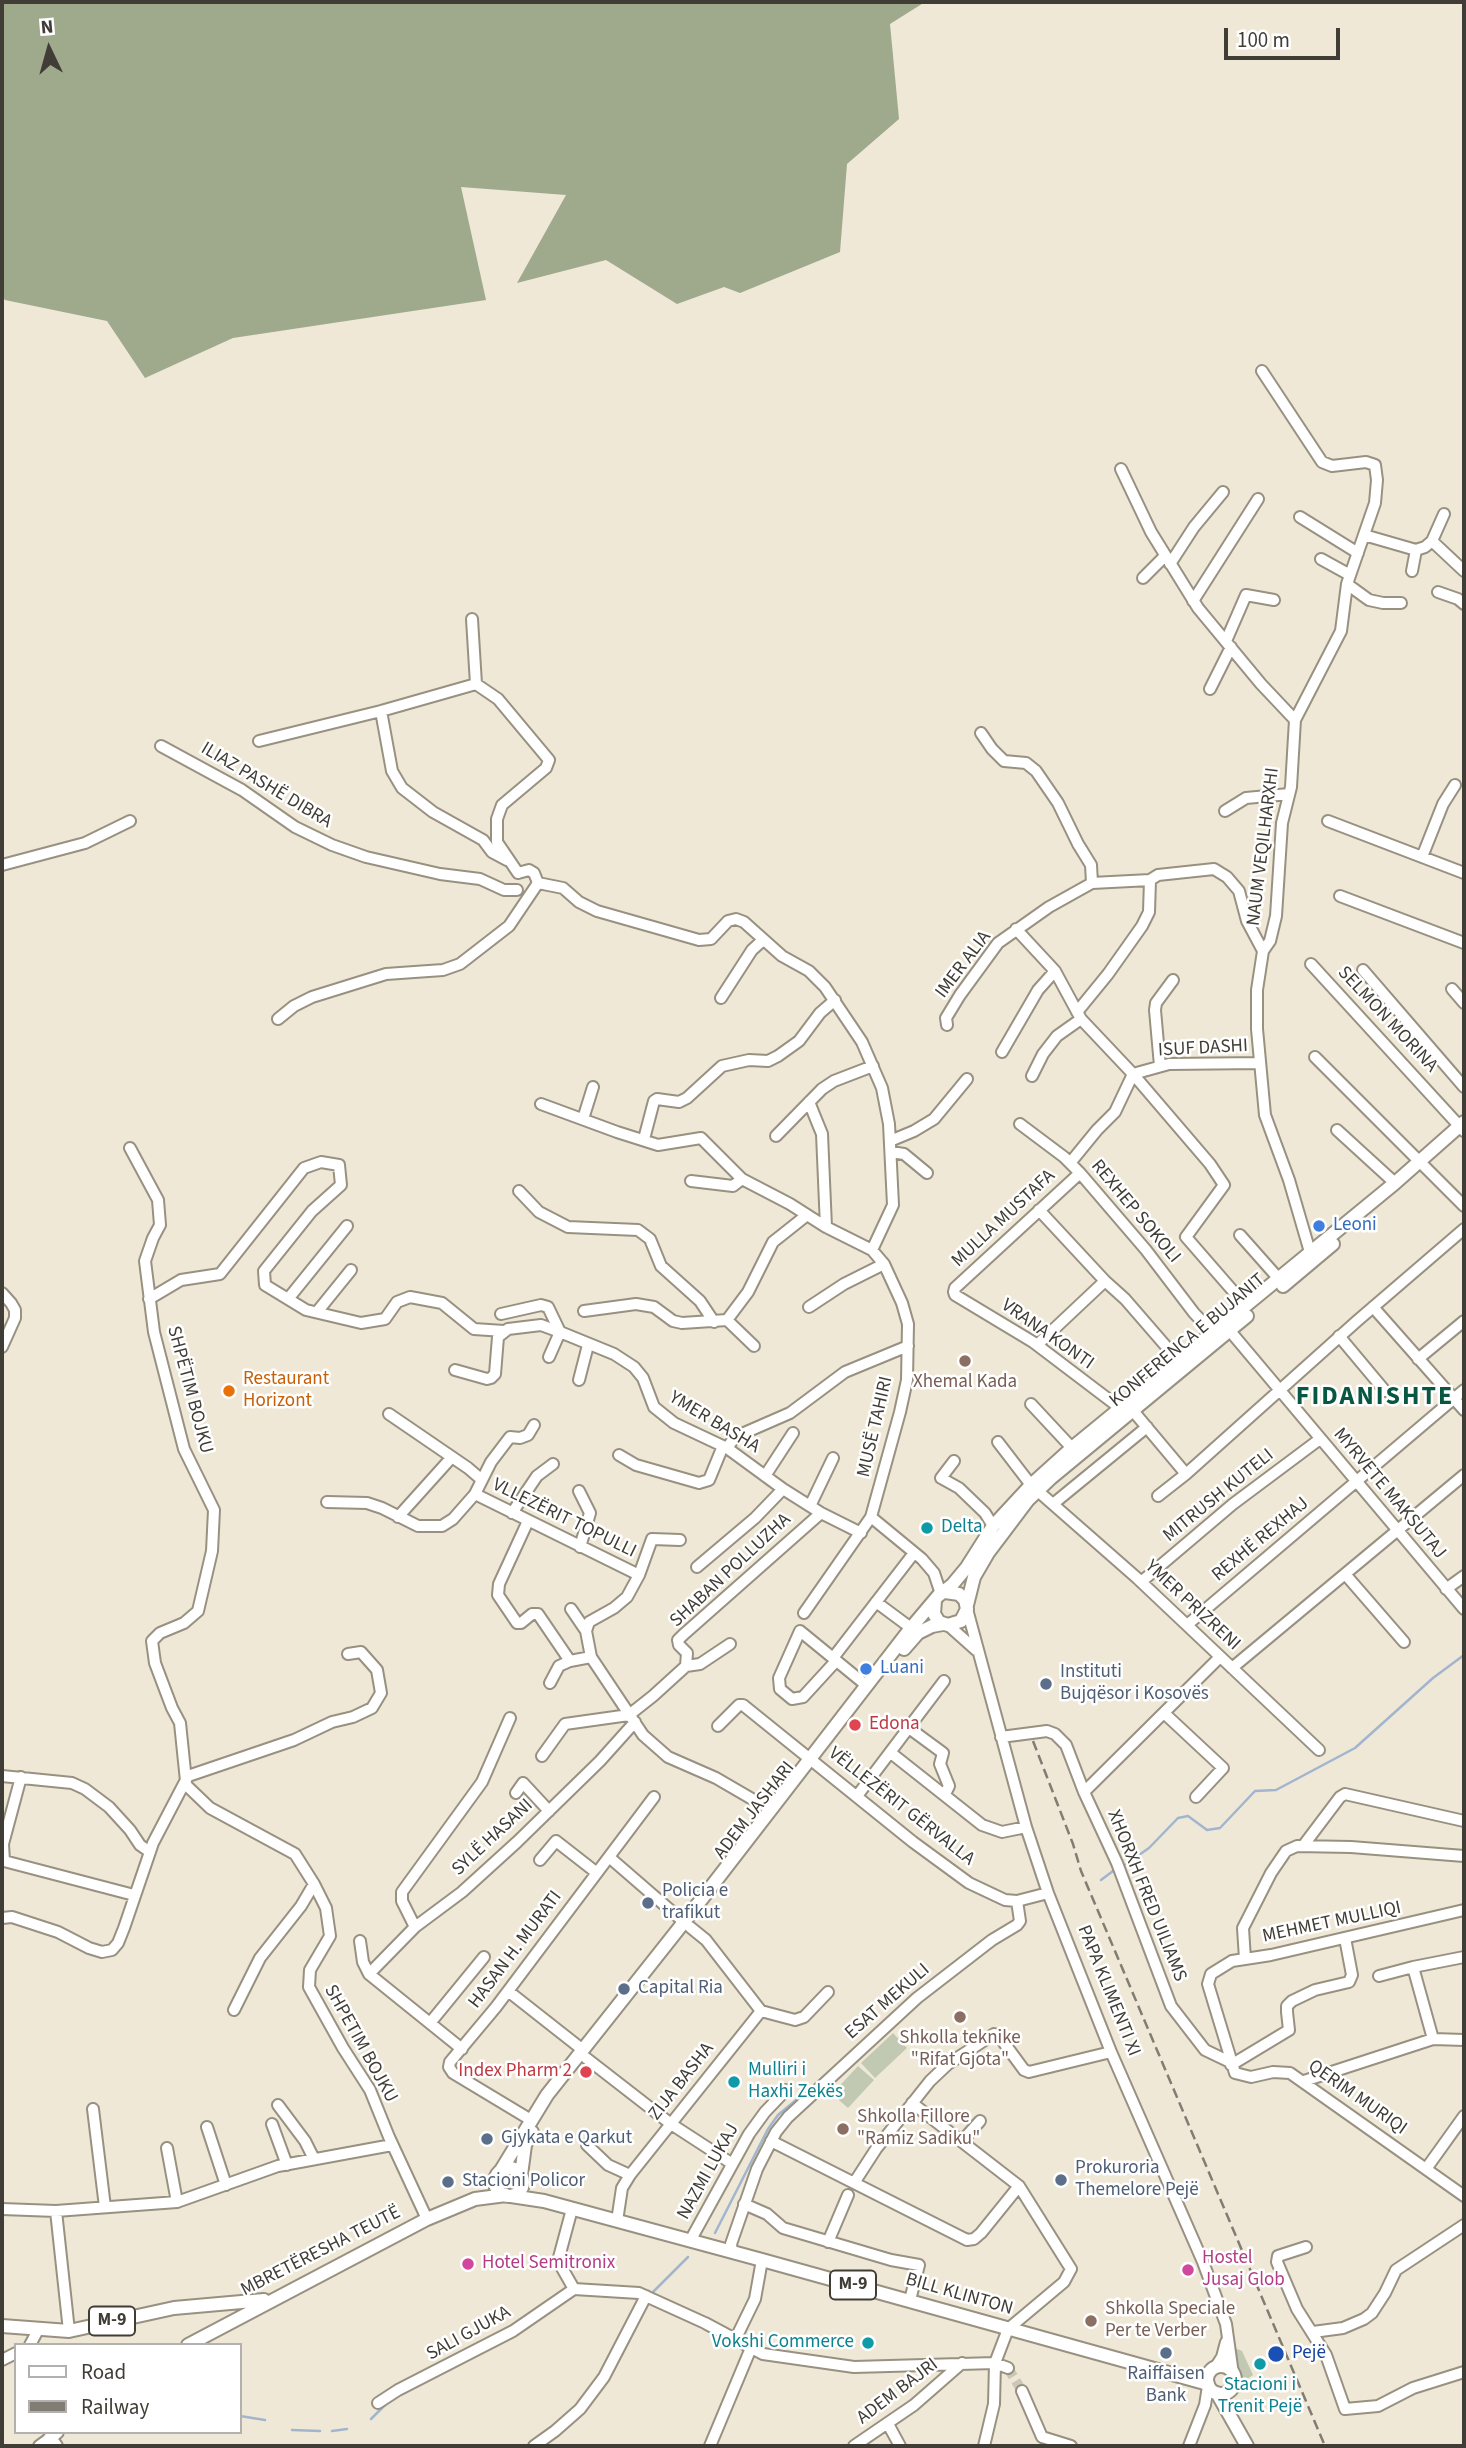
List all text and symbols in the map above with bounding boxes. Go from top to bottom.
north arrow [14,14,84,84]
text: N [40,14,55,42]
scale bar [1228,14,1344,58]
text: 100 m [1237,25,1290,55]
street label: ILIAZ PASHË DIBRA [196,738,336,834]
street label: NAUM VEQILHARXHI [1243,766,1285,928]
street label: IMER ALIA [931,927,997,1003]
street label: SELMON MORINA [1332,962,1442,1078]
street label: ISUF DASHI [1158,1035,1248,1063]
street label: REXHEP SOKOLI [1085,1156,1185,1268]
street label: MULLA MUSTAFA [948,1165,1060,1273]
place label: Leoni [1333,1215,1377,1237]
marker: Leoni [1311,1218,1327,1234]
street label: KONFERENCA E BUJANIT [1106,1269,1270,1413]
street label: VRANA KONTI [996,1295,1098,1375]
street label: SHPËTIM BOJKU [161,1324,217,1456]
marker: Xhemal Kada [957,1353,973,1369]
place label: Restaurant Horizont [243,1369,329,1413]
place label: Xhemal Kada [913,1372,1017,1394]
street label: MUSË TAHIRI [853,1374,899,1480]
district label: FIDANISHTE [1297,1382,1453,1414]
marker: Restaurant Horizont [221,1383,237,1399]
street label: YMER BASHA [664,1387,764,1459]
street label: MYRVETE MAKSUTAJ [1328,1424,1450,1564]
street label: MITRUSH KUTELI [1159,1444,1279,1548]
street label: VLLEZËRIT TOPULLI [488,1474,640,1564]
street label: REXHË REXHAJ [1208,1493,1314,1587]
street label: SHABAN POLLUZHA [666,1509,796,1633]
place label: Delta [941,1517,983,1539]
marker: Delta [919,1520,935,1536]
street label: YMER PRIZRENI [1139,1556,1245,1656]
place label: Luani [880,1658,924,1680]
marker: Luani [858,1661,874,1677]
place label: Instituti Bujqësor i Kosovës [1060,1662,1209,1706]
marker: Instituti Bujqësor i Kosovës [1038,1676,1054,1692]
place label: Edona [869,1714,920,1736]
marker: Edona [847,1717,863,1733]
street label: VËLLEZËRIT GËRVALLA [823,1743,979,1871]
street label: ADEM JASHARI [710,1758,800,1864]
street label: SYLË HASANI [448,1795,538,1881]
street label: XHORXH FRED UILIAMS [1101,1807,1191,1985]
place label: Policia e trafikut [662,1881,728,1925]
street label: HASAN H. MURATI [464,1887,568,2013]
marker: Policia e trafikut [640,1895,656,1911]
street label: MEHMET MULLIQI [1261,1897,1403,1949]
street label: PAPA KLIMENTI XI [1071,1922,1145,2060]
street label: ESAT MEKULI [841,1959,935,2045]
place label: Capital Ria [638,1978,723,2000]
street label: SHPETIM BOJKU [318,1981,402,2107]
marker: Capital Ria [616,1981,632,1997]
marker: Shkolla teknike "Rifat Gjota" [952,2009,968,2025]
place label: Shkolla teknike "Rifat Gjota" [899,2028,1021,2072]
street label: ZIJA BASHA [644,2038,720,2126]
street label: QERIM MURIQI [1303,2056,1411,2140]
place label: Mulliri i Haxhi Zekës [748,2060,843,2104]
place label: Index Pharm 2 [458,2061,572,2083]
marker: Index Pharm 2 [578,2064,594,2080]
marker: Mulliri i Haxhi Zekës [726,2074,742,2090]
place label: Shkolla Fillore "Ramiz Sadiku" [857,2107,980,2151]
street label: NAZMI LUKAJ [673,2120,745,2224]
marker: Shkolla Fillore "Ramiz Sadiku" [835,2121,851,2137]
place label: Gjykata e Qarkut [501,2128,632,2150]
marker: Gjykata e Qarkut [479,2131,495,2147]
place label: Prokuroria Themelore Pejë [1075,2158,1199,2202]
place label: Stacioni Policor [462,2171,585,2193]
marker: Prokuroria Themelore Pejë [1053,2172,1069,2188]
marker: Stacioni Policor [440,2174,456,2190]
street label: MBRETËRESHA TEUTË [237,2202,405,2302]
place label: Hostel Jusaj Glob [1202,2248,1285,2292]
place label: Hotel Semitronix [482,2253,615,2275]
marker: Hotel Semitronix [460,2256,476,2272]
marker: Hostel Jusaj Glob [1180,2262,1196,2278]
street label: BILL KLINTON [903,2269,1015,2321]
road number: M-9 [830,2270,876,2300]
place label: Shkolla Speciale Per te Verber [1105,2299,1235,2343]
street label: SALI GJUKA [423,2302,515,2366]
road number: M-9 [89,2306,135,2336]
marker: Shkolla Speciale Per te Verber [1083,2313,1099,2329]
place label: Vokshi Commerce [712,2332,854,2354]
marker: Vokshi Commerce [860,2335,876,2351]
legend [14,2343,242,2434]
place label: Pejë [1292,2343,1326,2365]
marker: Pejë [1266,2344,1286,2364]
marker: Raiffaisen Bank [1158,2345,1174,2361]
street label: ADEM BAJRI [853,2354,943,2430]
marker: Stacioni i Trenit Pejë [1252,2356,1268,2372]
text: Road [81,2357,126,2387]
place label: Raiffaisen Bank [1127,2364,1205,2408]
place label: Stacioni i Trenit Pejë [1218,2375,1302,2419]
text: Railway [81,2392,149,2422]

